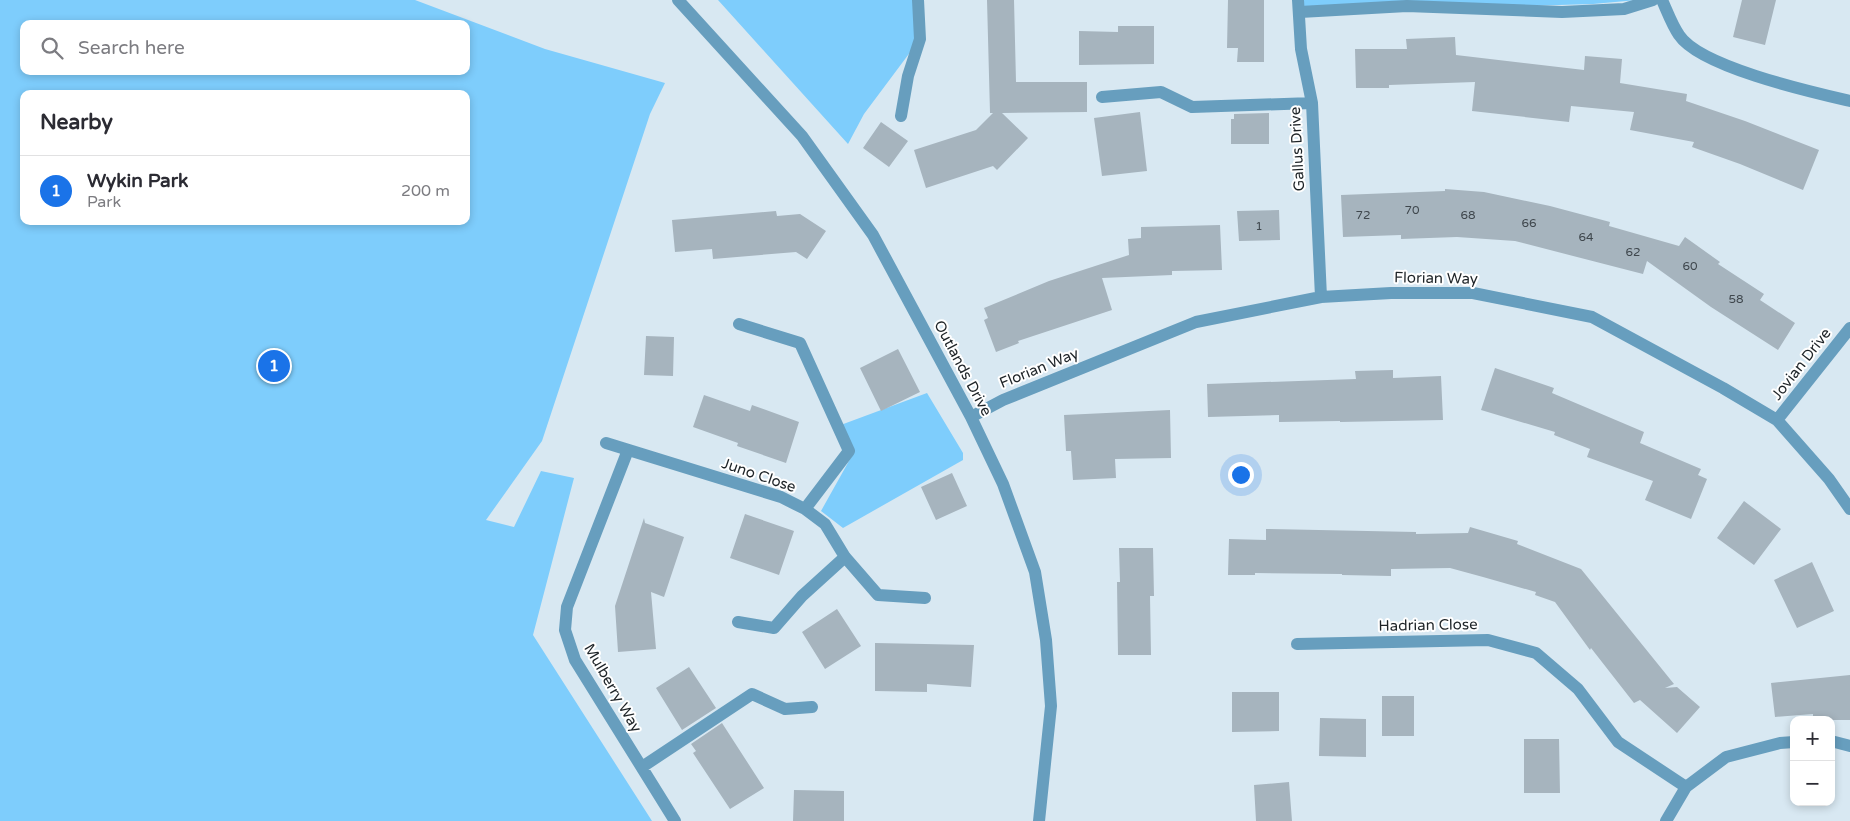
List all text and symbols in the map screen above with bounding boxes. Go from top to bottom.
search box [20,20,470,75]
icon: search [38,34,66,62]
text: Search here [78,37,185,59]
street label: Gallus Drive [1286,106,1308,192]
text: Nearby [40,110,113,135]
text: Wykin Park [87,170,188,192]
text: 1 [51,181,61,201]
text: 200 m [401,181,450,201]
text: Park [87,192,121,212]
house number: 70 [1404,203,1420,217]
house number: 72 [1355,208,1371,222]
house number: 68 [1460,208,1476,222]
house number: 66 [1521,216,1537,230]
house number: 1 [1255,219,1263,233]
house number: 64 [1578,230,1594,244]
house number: 62 [1625,245,1641,259]
house number: 60 [1682,259,1698,273]
street label: Florian Way [1394,268,1478,288]
house number: 58 [1728,292,1744,306]
street label: Outlands Drive [930,317,996,419]
street label: Jovian Drive [1767,325,1835,403]
street label: Florian Way [997,344,1081,392]
pin: 1 [258,347,290,385]
street label: Juno Close [720,454,798,496]
your location [1228,462,1254,488]
street label: Hadrian Close [1378,615,1478,635]
street label: Mulberry Way [580,640,646,736]
map controls [1790,716,1835,806]
button: + [1790,716,1835,761]
button: − [1790,761,1835,806]

